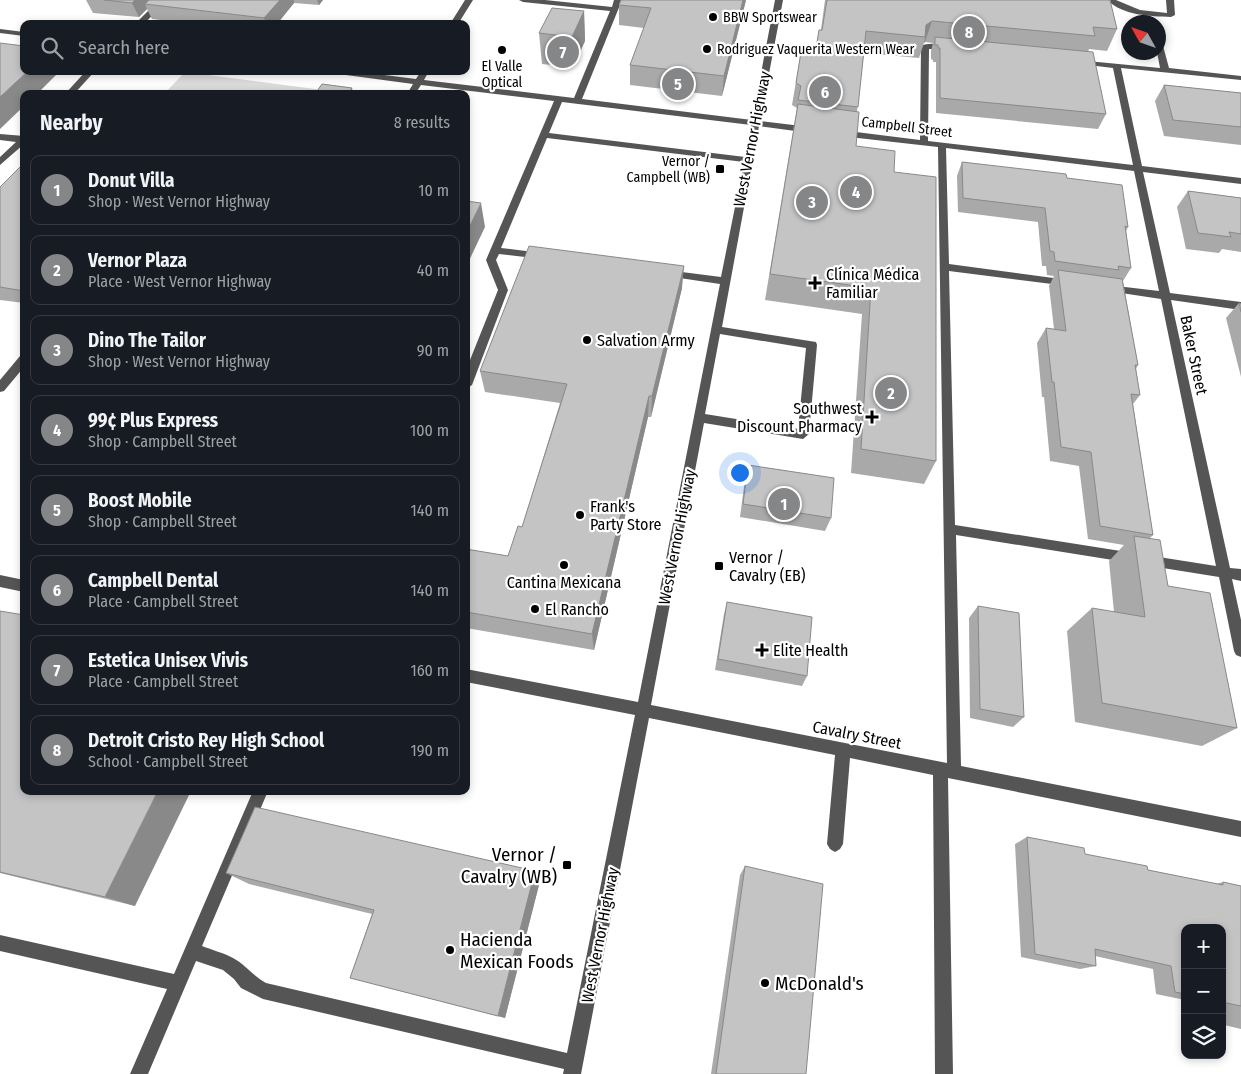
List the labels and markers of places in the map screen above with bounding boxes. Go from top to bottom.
place label: BBW Sportswear [723,9,817,26]
marker: BBW Sportswear [707,11,719,23]
pin: 8 [953,13,985,51]
pin: 7 [547,33,579,71]
place label: Rodriguez Vaquerita Western Wear [717,41,914,58]
marker: Rodriguez Vaquerita Western Wear [701,43,713,55]
marker: El Valle Optical [496,44,508,56]
place label: El Valle Optical [482,58,523,91]
pin: 5 [662,65,694,103]
pin: 6 [809,73,841,111]
place label: Vernor / Campbell (WB) [627,153,710,186]
marker: Vernor / Campbell (WB) [714,163,726,175]
pin: 4 [840,173,872,211]
pin: 3 [796,183,828,221]
place label: Clínica Médica Familiar [826,265,920,302]
marker: Clínica Médica Familiar [808,276,822,290]
place label: Salvation Army [597,331,695,350]
marker: Salvation Army [581,334,593,346]
pin: 2 [875,374,907,412]
place label: Southwest Discount Pharmacy [737,399,863,436]
marker: Southwest Discount Pharmacy [866,411,878,423]
pin: 1 [768,485,800,523]
place label: Frank's Party Store [590,497,662,534]
marker: Frank's Party Store [574,509,586,521]
place label: Vernor / Cavalry (EB) [729,548,806,585]
marker: Cantina Mexicana [558,559,570,571]
marker: Vernor / Cavalry (EB) [713,560,725,572]
place label: Cantina Mexicana [507,573,621,592]
place label: El Rancho [545,600,609,619]
marker: El Rancho [529,603,541,615]
place label: Elite Health [773,641,848,660]
marker: Elite Health [755,643,769,657]
place label: Vernor / Cavalry (WB) [461,843,557,888]
marker: Vernor / Cavalry (WB) [561,859,573,871]
place label: Hacienda Mexican Foods [460,928,574,973]
marker: Hacienda Mexican Foods [444,944,456,956]
place label: McDonald's [775,972,864,995]
marker: McDonald's [759,977,771,989]

